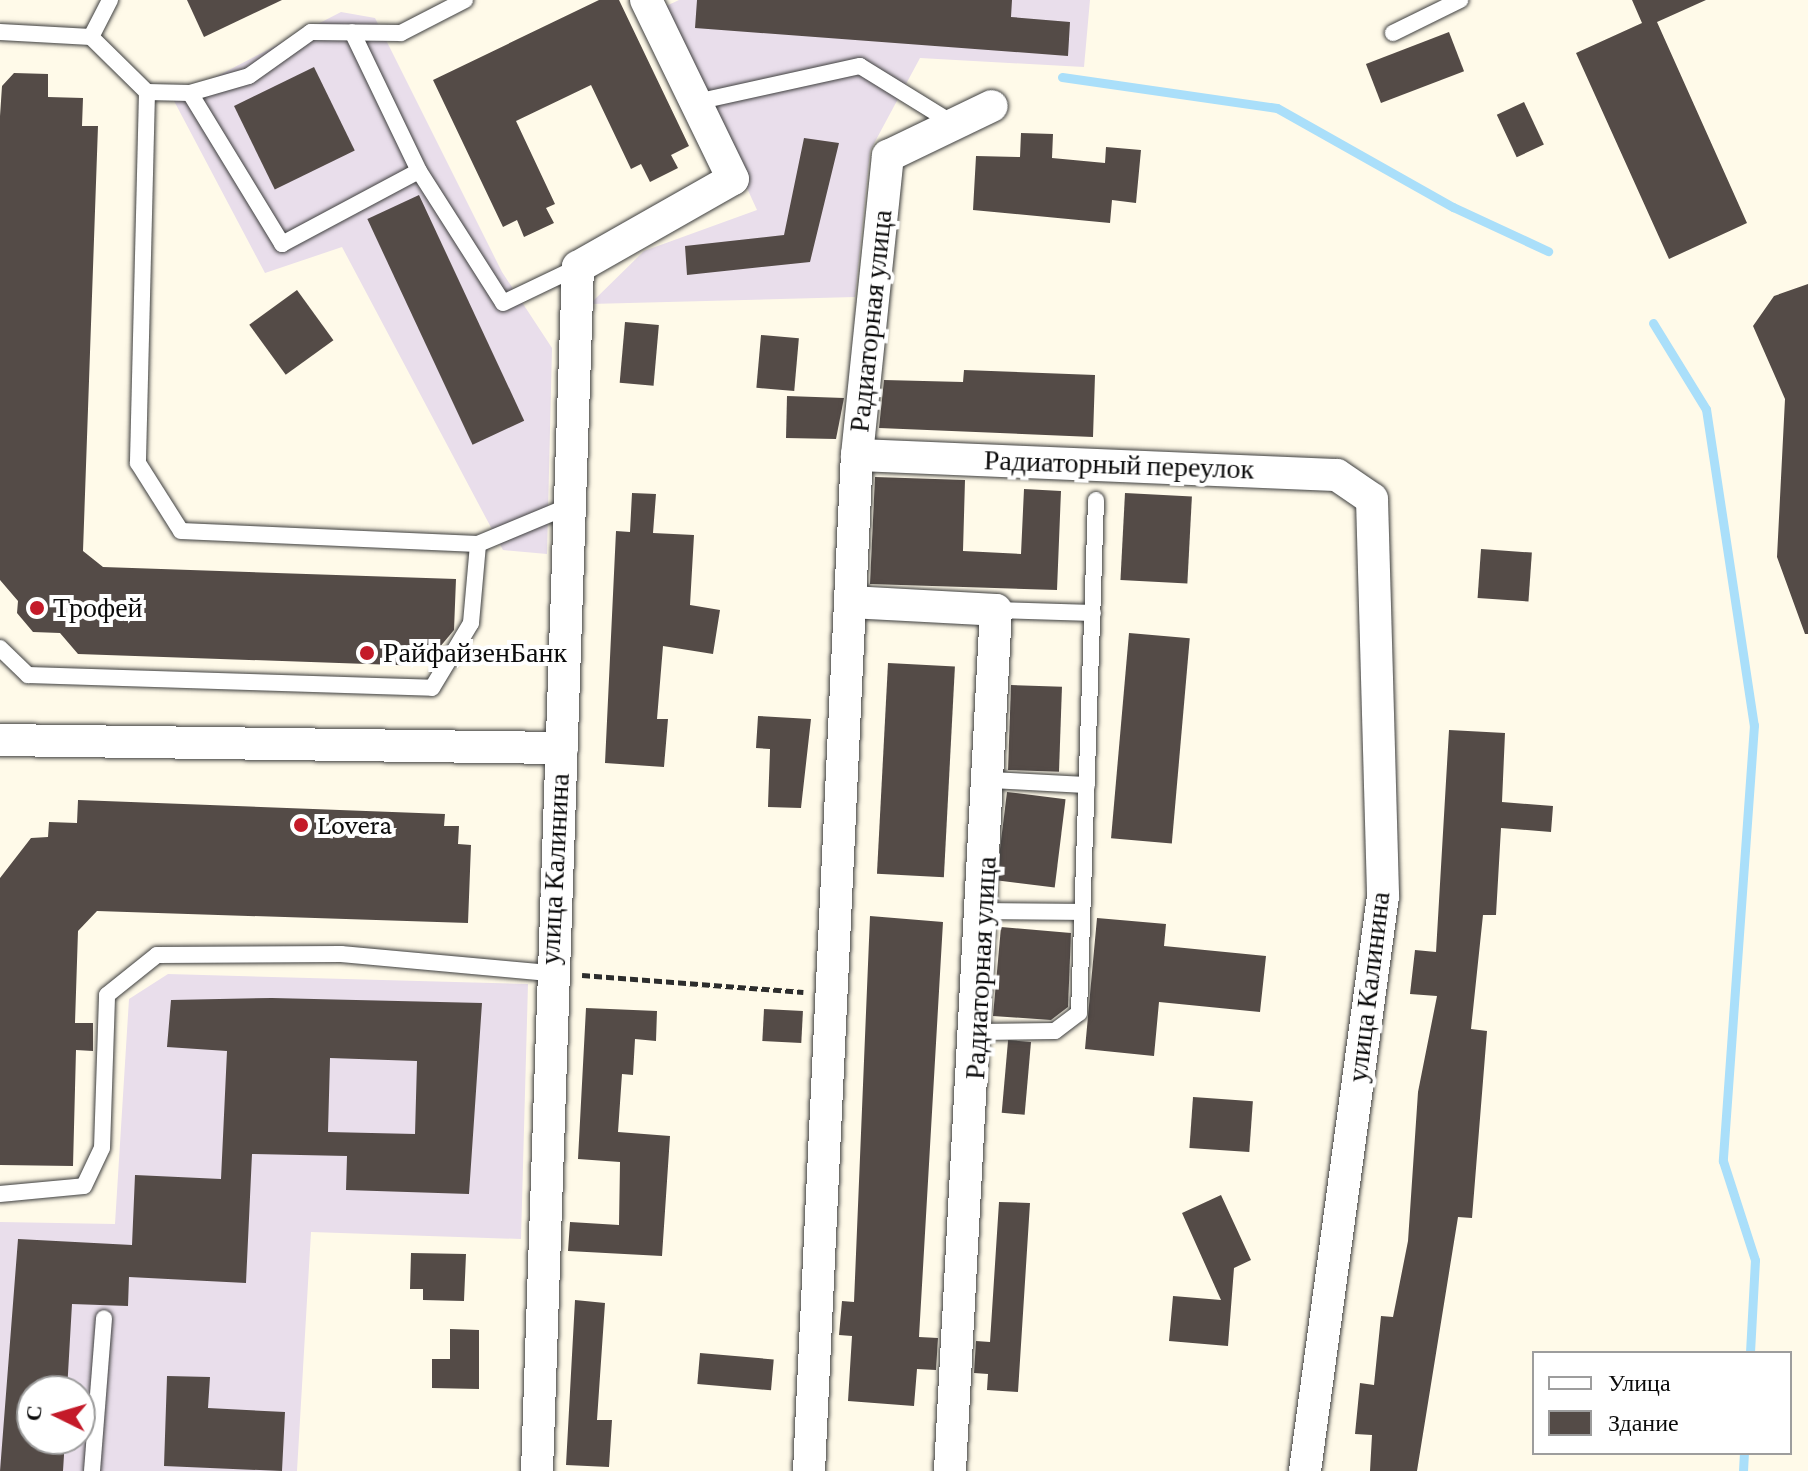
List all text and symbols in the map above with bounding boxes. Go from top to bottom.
street label: Радиаторная улица [843,208,899,434]
street label: Радиаторный переулок [983,443,1255,487]
place label: Трофей [53,591,143,625]
marker: Трофей [28,599,46,617]
place label: РайфайзенБанк [383,636,567,670]
marker: РайфайзенБанк [358,644,376,662]
street label: улица Калинина [533,772,577,966]
place label: Lovera [317,808,392,842]
marker: Lovera [292,816,310,834]
street label: Радиаторная улица [958,856,1004,1080]
street label: улица Калинина [1341,890,1397,1084]
legend [1532,1351,1792,1455]
text: Улица [1608,1369,1671,1396]
north arrow [16,1375,96,1455]
text: С [20,1404,47,1422]
text: Здание [1608,1409,1679,1436]

